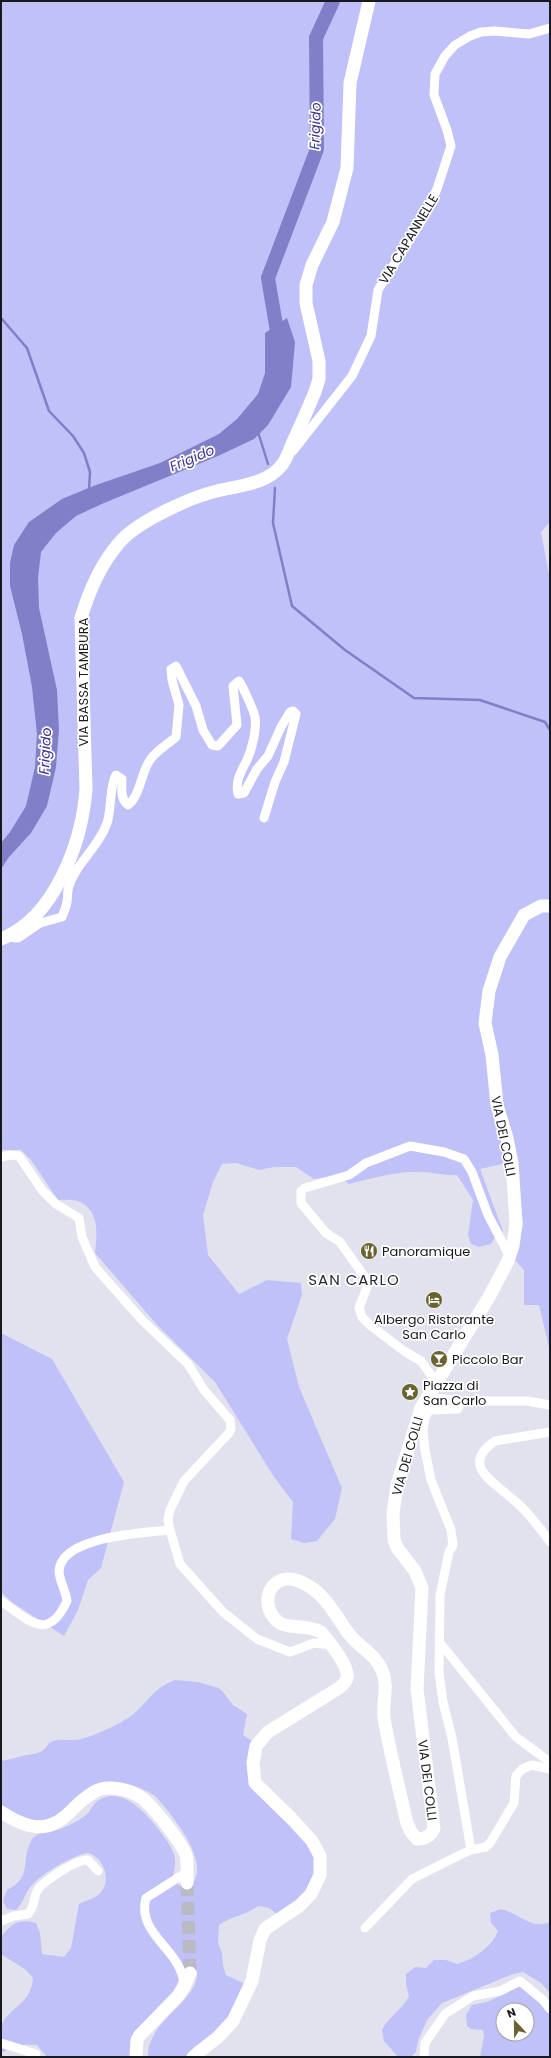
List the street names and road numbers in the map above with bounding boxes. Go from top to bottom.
street label: VIA CAPANNELLE [374,191,443,288]
street label: VIA BASSA TAMBURA [74,617,93,746]
street label: VIA DEI COLLI [486,1094,521,1178]
street label: VIA DEI COLLI [387,1414,428,1498]
street label: VIA DEI COLLI [413,1738,442,1822]

